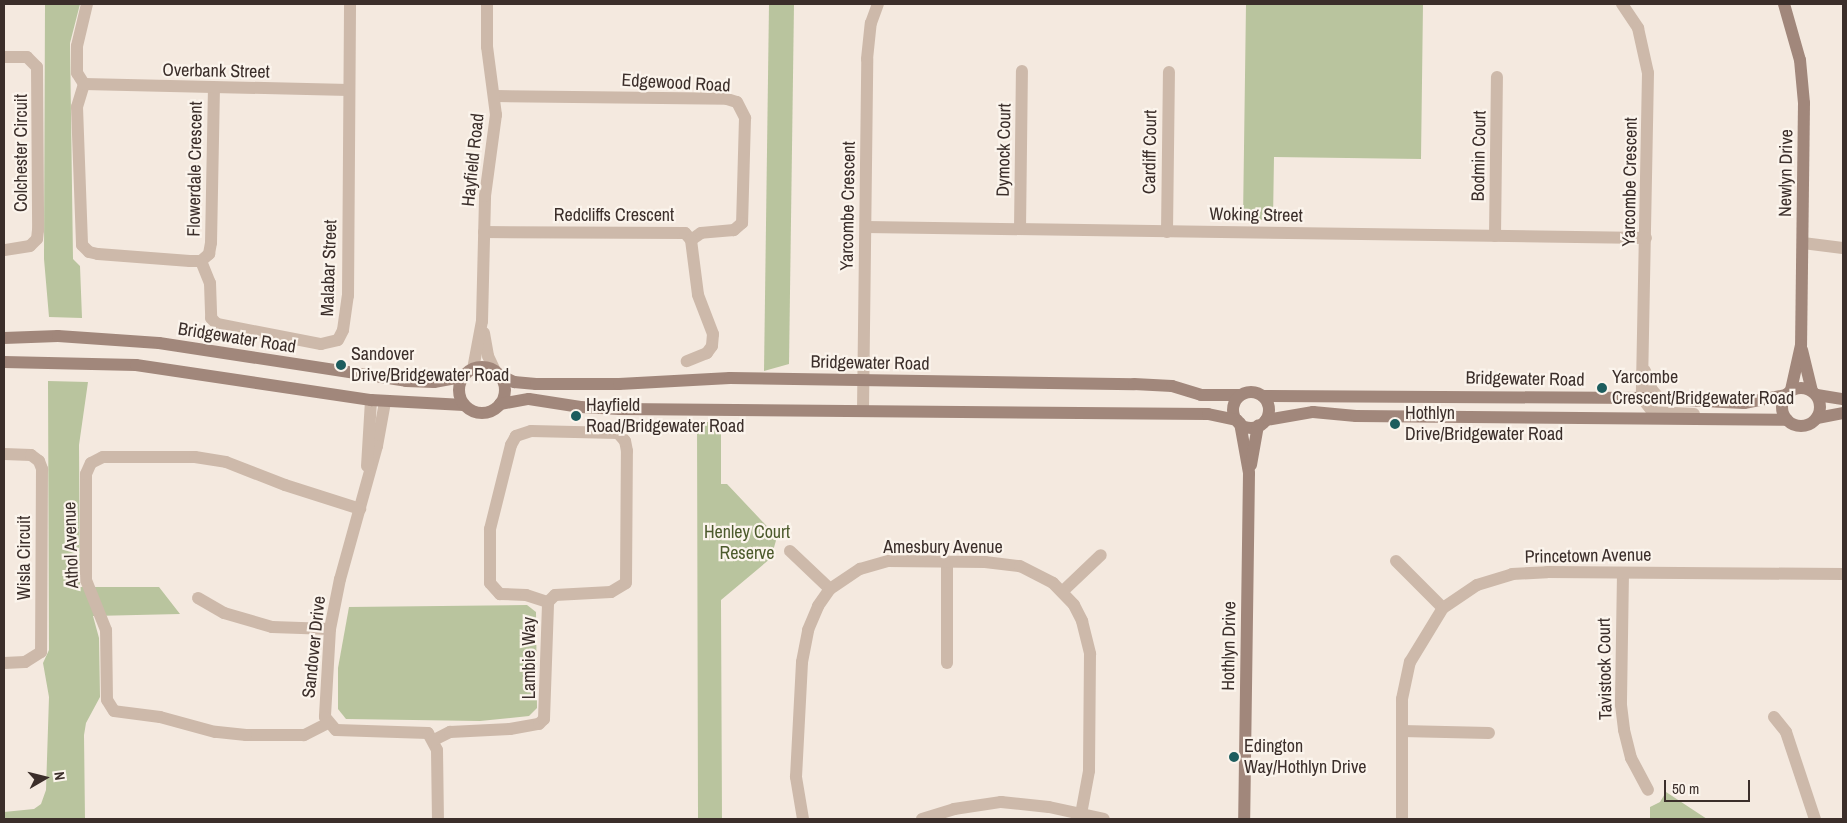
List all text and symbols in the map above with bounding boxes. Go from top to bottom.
street label: Overbank Street [162,59,270,83]
street label: Edgewood Road [621,69,731,97]
street label: Colchester Circuit [10,94,32,212]
street label: Flowerdale Crescent [183,101,207,237]
street label: Dymock Court [992,103,1016,197]
street label: Cardiff Court [1138,110,1162,194]
street label: Bodmin Court [1467,110,1491,202]
street label: Hayfield Road [457,112,489,208]
street label: Yarcombe Crescent [1618,117,1642,247]
street label: Newlyn Drive [1774,129,1798,217]
street label: Yarcombe Crescent [836,141,860,271]
street label: Woking Street [1209,203,1303,227]
street label: Redcliffs Crescent [554,204,674,226]
street label: Malabar Street [317,219,341,317]
street label: Bridgewater Road [177,318,297,358]
place label: Sandover Drive/Bridgewater Road [351,344,509,386]
street label: Bridgewater Road [810,351,930,375]
marker: Sandover Drive/Bridgewater Road [335,359,347,371]
street label: Bridgewater Road [1465,367,1585,391]
place label: Yarcombe Crescent/Bridgewater Road [1612,367,1794,409]
marker: Yarcombe Crescent/Bridgewater Road [1596,382,1608,394]
place label: Hayfield Road/Bridgewater Road [586,395,744,438]
place label: Hothlyn Drive/Bridgewater Road [1405,403,1563,446]
marker: Hayfield Road/Bridgewater Road [570,410,582,422]
marker: Hothlyn Drive/Bridgewater Road [1389,418,1401,430]
street label: Athol Avenue [59,501,83,589]
street label: Wisla Circuit [13,516,35,600]
park label: Henley Court Reserve [704,522,790,564]
street label: Amesbury Avenue [883,536,1003,558]
street label: Princetown Avenue [1524,544,1652,568]
street label: Sandover Drive [298,595,330,699]
street label: Hothlyn Drive [1217,601,1241,691]
street label: Lambie Way [518,617,540,699]
street label: Tavistock Court [1593,618,1617,720]
place label: Edington Way/Hothlyn Drive [1244,736,1366,779]
marker: Edington Way/Hothlyn Drive [1228,751,1240,763]
north arrow [20,753,70,803]
scale bar [1667,770,1753,802]
text: N [50,771,69,781]
text: 50 m [1672,778,1699,799]

